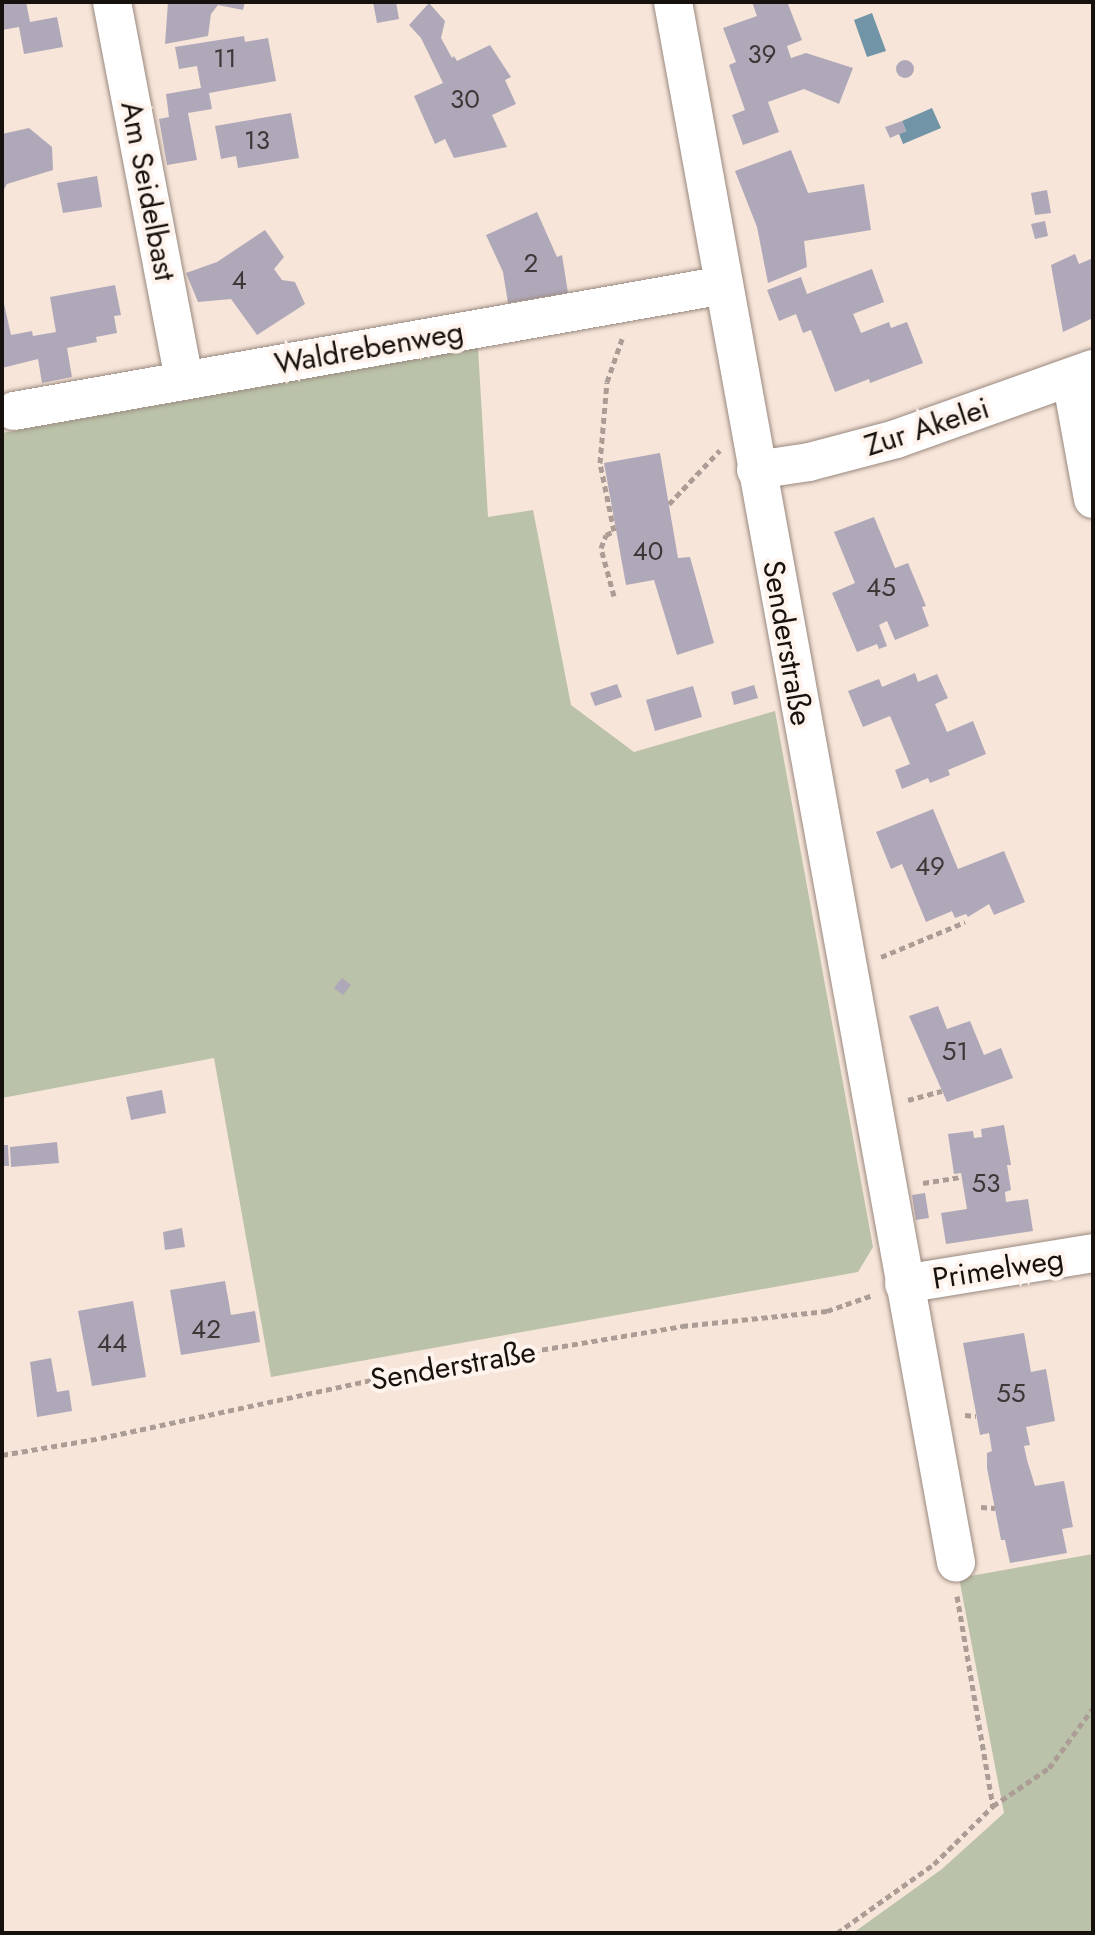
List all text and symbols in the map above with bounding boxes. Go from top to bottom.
house number: 39 [747,39,777,71]
house number: 11 [213,43,237,75]
house number: 30 [450,84,480,116]
street label: Am Seidelbast [113,98,183,284]
house number: 13 [244,125,270,157]
house number: 2 [524,248,538,280]
house number: 4 [231,265,247,297]
street label: Waldrebenweg [272,314,466,382]
street label: Zur Akelei [860,390,994,464]
house number: 40 [633,536,663,568]
street label: Senderstraße [755,558,819,728]
house number: 45 [866,572,896,604]
house number: 49 [915,851,945,883]
house number: 51 [942,1036,968,1068]
house number: 53 [972,1168,1000,1200]
street label: Primelweg [930,1241,1066,1297]
house number: 42 [191,1314,221,1346]
house number: 44 [97,1328,127,1360]
street label: Senderstraße [368,1334,538,1398]
house number: 55 [996,1378,1026,1410]

